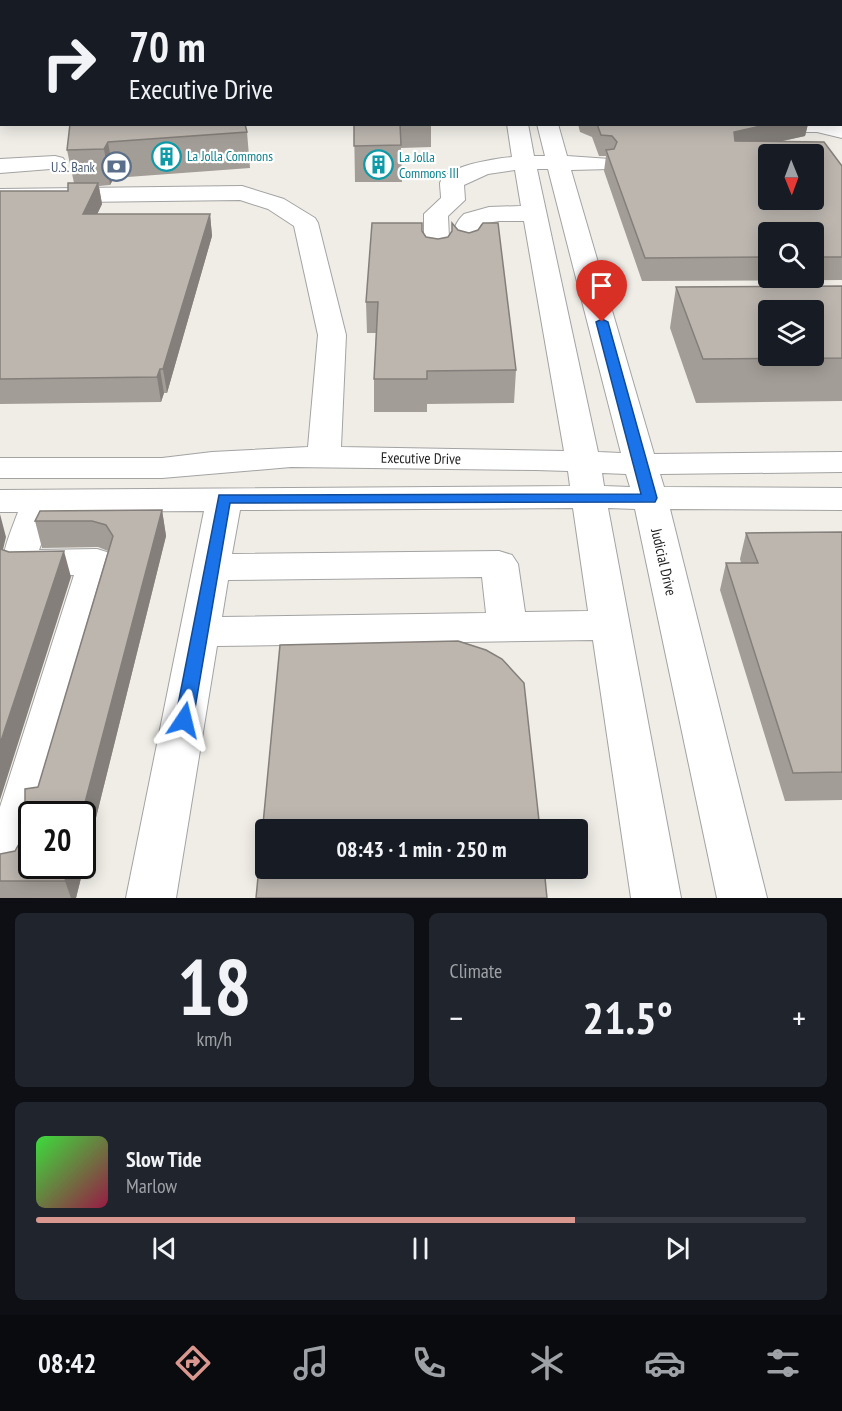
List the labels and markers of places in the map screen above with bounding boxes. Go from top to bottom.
building icon: La Jolla Commons [150,140,182,172]
place label: La Jolla Commons [187,147,273,165]
place label: La Jolla Commons III [399,148,459,182]
building icon: La Jolla Commons III [362,149,394,181]
bank icon: U.S. Bank [100,151,132,183]
place label: U.S. Bank [51,158,96,176]
pin [576,260,627,322]

